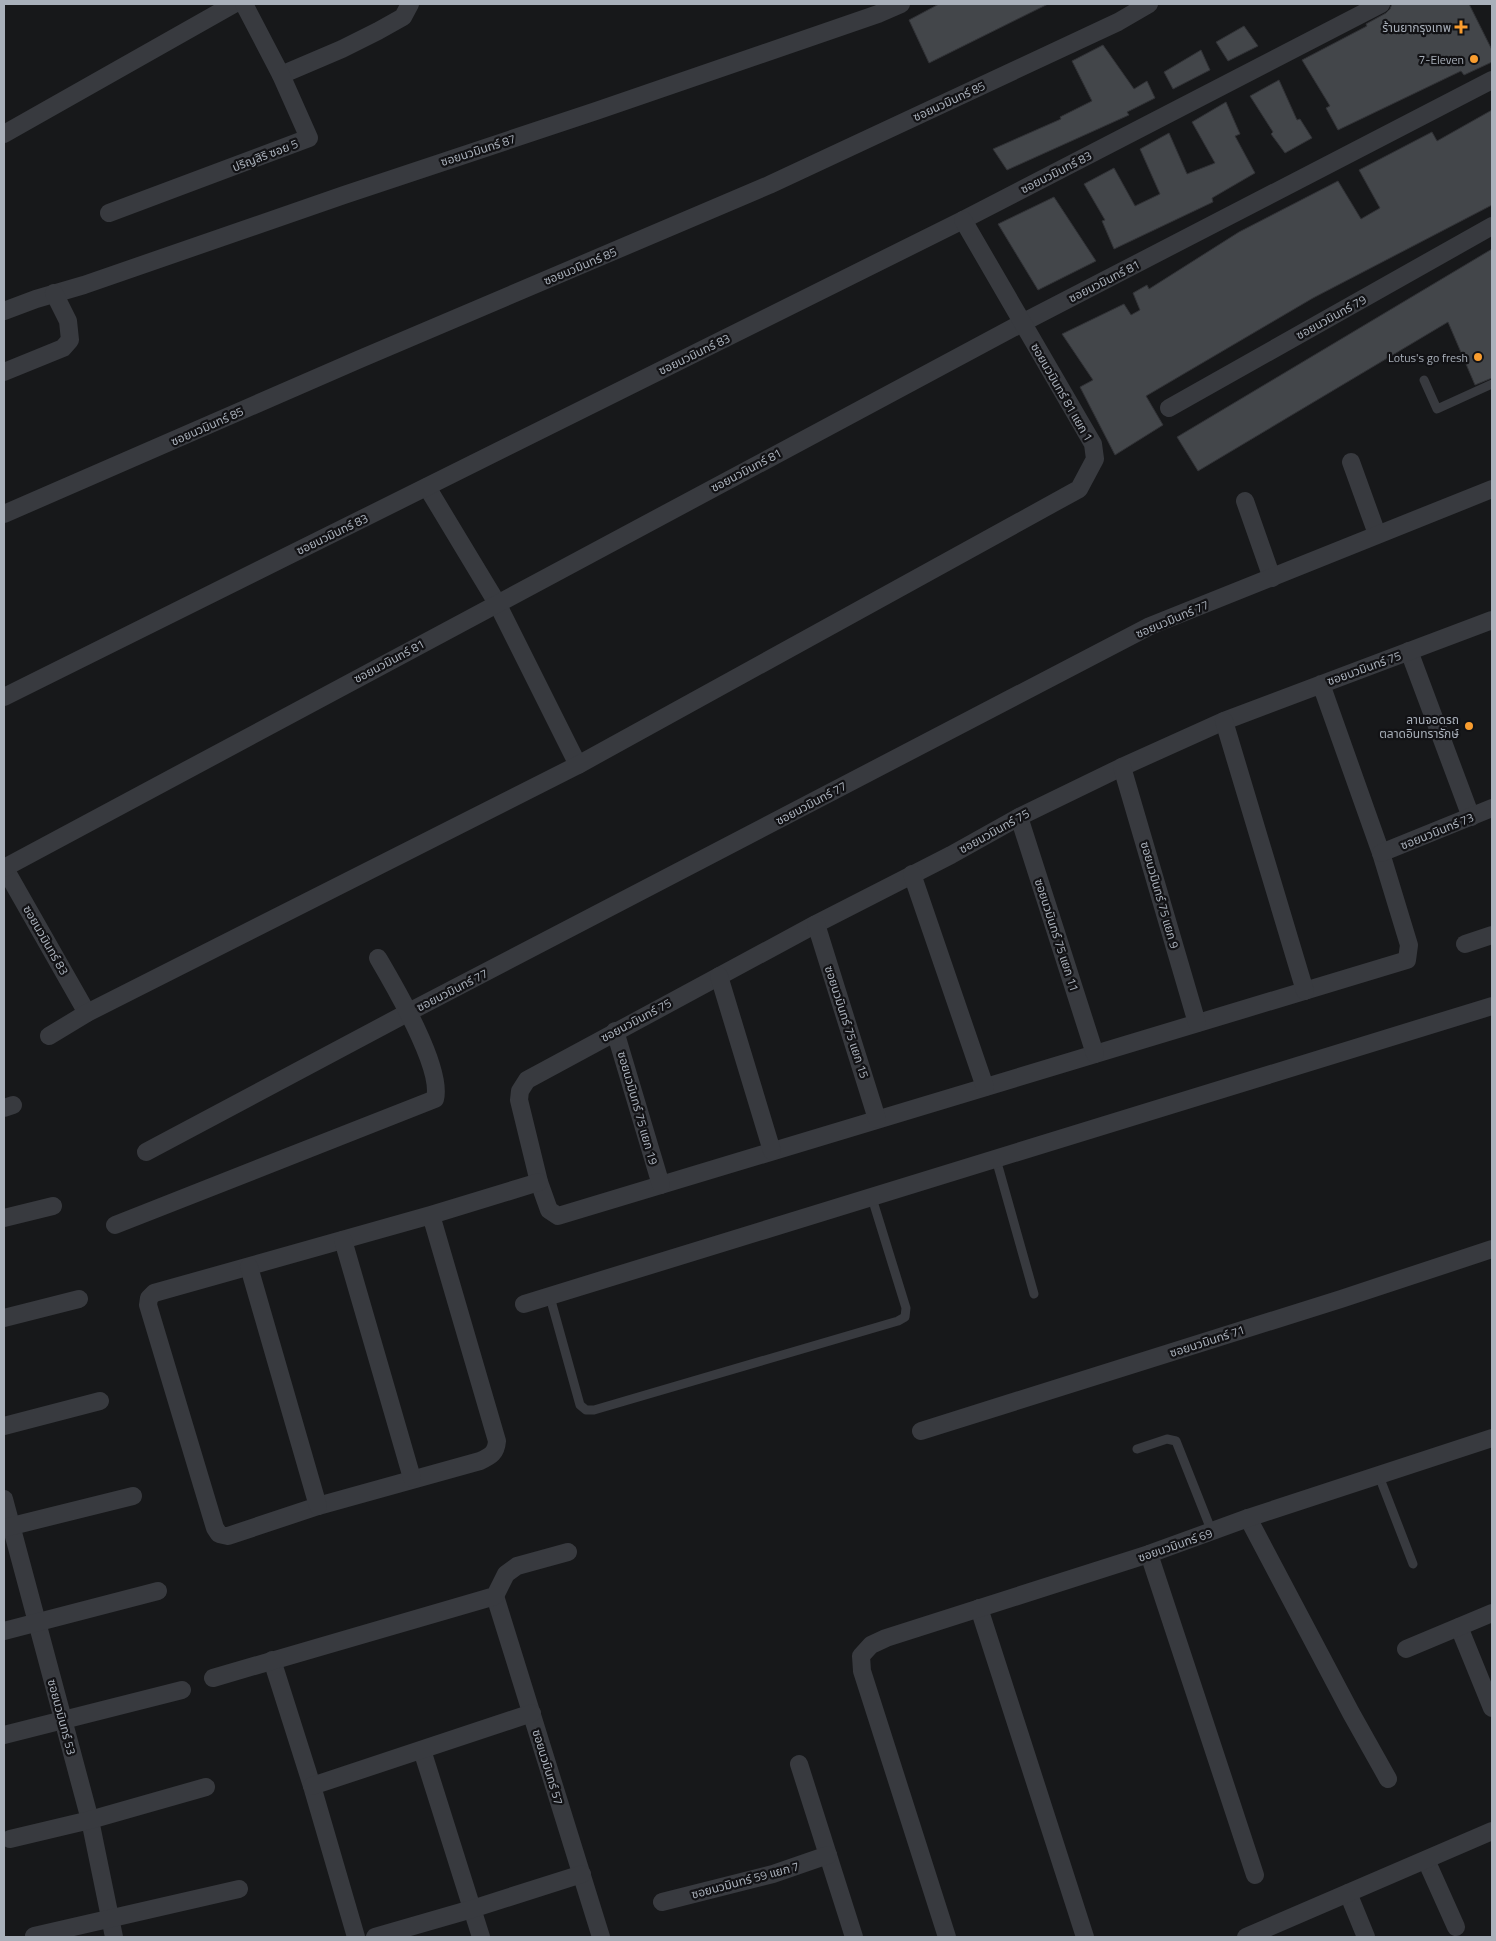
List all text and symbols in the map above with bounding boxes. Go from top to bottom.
place label: ร้านยากรุงเทพ [1382,18,1451,37]
marker: ร้านยากรุงเทพ [1455,21,1467,33]
place label: 7-Eleven [1418,50,1464,69]
marker: 7-Eleven [1468,53,1480,65]
street label: ซอยนวมินทร์ 85 [910,76,989,126]
street label: ซอยนวมินทร์ 87 [438,129,518,171]
street label: ปริญสิริ ซอย 5 [229,134,301,176]
street label: ซอยนวมินทร์ 83 [1017,146,1095,198]
street label: ซอยนวมินทร์ 85 [540,242,620,290]
street label: ซอยนวมินทร์ 81 [1065,255,1143,307]
street label: ซอยนวมินทร์ 79 [1292,290,1370,344]
street label: ซอยนวมินทร์ 83 [655,328,733,380]
street label: ซอยนวมินทร์ 81 แยก 1 [1026,339,1098,445]
place label: Lotus's go fresh [1388,348,1468,367]
marker: Lotus's go fresh [1472,351,1484,363]
street label: ซอยนวมินทร์ 85 [168,401,247,451]
street label: ซอยนวมินทร์ 81 [707,443,785,497]
street label: ซอยนวมินทร์ 83 [293,508,371,560]
street label: ซอยนวมินทร์ 77 [1132,595,1212,643]
street label: ซอยนวมินทร์ 81 [350,634,428,688]
street label: ซอยนวมินทร์ 75 [1324,646,1404,690]
place label: ลานจอดรถ ตลาดอินทรารักษ์ [1379,710,1459,743]
marker: ลานจอดรถ ตลาดอินทรารักษ์ [1463,720,1475,732]
street label: ซอยนวมินทร์ 77 [772,776,850,830]
street label: ซอยนวมินทร์ 75 [955,804,1033,858]
street label: ซอยนวมินทร์ 73 [1397,808,1477,854]
street label: ซอยนวมินทร์ 75 แยก 9 [1136,839,1184,951]
street label: ซอยนวมินทร์ 75 แยก 11 [1030,876,1084,994]
street label: ซอยนวมินทร์ 83 [18,902,74,978]
street label: ซอยนวมินทร์ 75 แยก 15 [820,963,874,1081]
street label: ซอยนวมินทร์ 77 [413,964,491,1016]
street label: ซอยนวมินทร์ 75 [597,993,675,1047]
street label: ซอยนวมินทร์ 75 แยก 19 [613,1049,663,1167]
street label: ซอยนวมินทร์ 71 [1167,1320,1247,1362]
street label: ซอยนวมินทร์ 69 [1135,1523,1215,1567]
street label: ซอยนวมินทร์ 53 [43,1677,81,1757]
street label: ซอยนวมินทร์ 57 [528,1727,568,1807]
street label: ซอยนวมินทร์ 59 แยก 7 [689,1856,801,1904]

